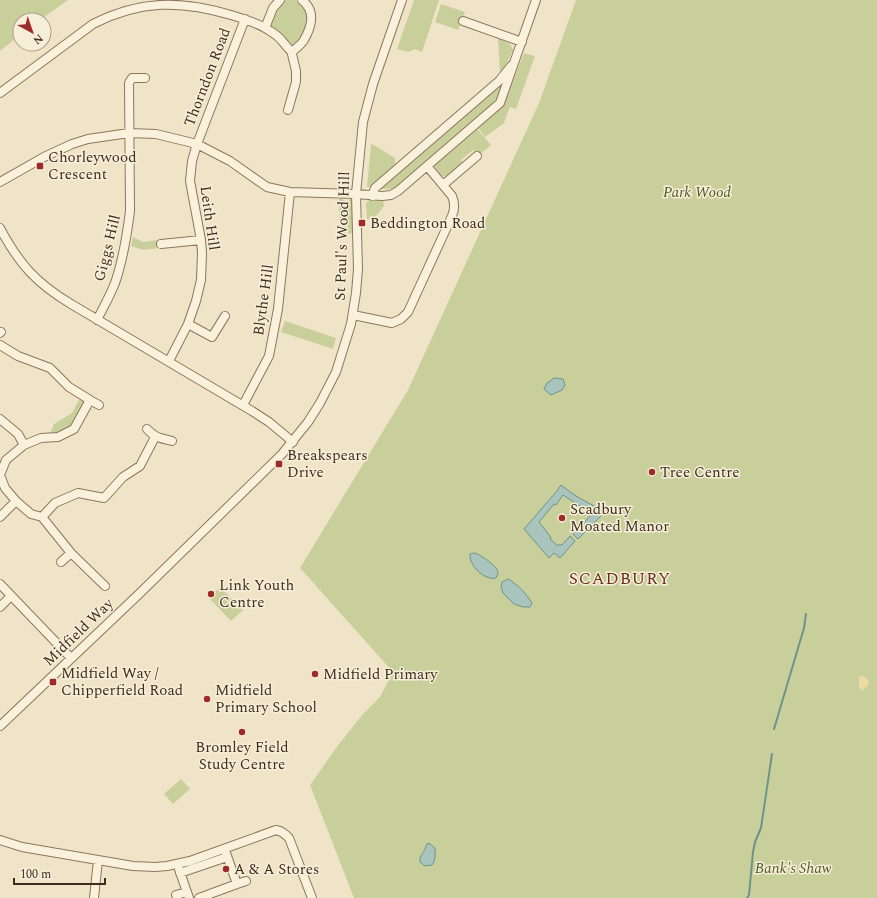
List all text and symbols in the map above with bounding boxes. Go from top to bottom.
north arrow [12,12,52,52]
street label: Thorndon Road [178,24,237,130]
text: N [29,30,47,49]
place label: Chorleywood Crescent [48,146,137,186]
marker: Chorleywood Crescent [35,161,45,171]
street label: St Paul's Wood Hill [329,171,356,301]
park label: Park Wood [663,181,731,204]
street label: Leith Hill [194,184,225,252]
street label: Giggs Hill [88,212,127,284]
place label: Beddington Road [370,212,485,235]
marker: Beddington Road [357,218,367,228]
street label: Blythe Hill [247,263,280,337]
place label: Breakspears Drive [287,444,368,484]
marker: Breakspears Drive [274,459,284,469]
place label: Tree Centre [660,461,739,484]
marker: Tree Centre [647,467,657,477]
place label: Scadbury Moated Manor [570,498,669,538]
marker: Scadbury Moated Manor [557,513,567,523]
district label: SCADBURY [569,566,671,592]
place label: Link Youth Centre [219,574,295,614]
marker: Link Youth Centre [206,589,216,599]
street label: Midfield Way [38,592,119,672]
place label: Midfield Way / Chipperfield Road [61,662,183,702]
place label: Midfield Primary [323,663,438,686]
marker: Midfield Primary [310,669,320,679]
marker: Midfield Way / Chipperfield Road [48,677,58,687]
place label: Midfield Primary School [215,679,317,719]
marker: Midfield Primary School [202,694,212,704]
marker: Bromley Field Study Centre [237,727,247,737]
place label: Bromley Field Study Centre [195,736,289,776]
park label: Bank's Shaw [755,857,831,880]
place label: A & A Stores [234,858,319,881]
scale bar [14,860,105,886]
marker: A & A Stores [221,864,231,874]
text: 100 m [20,865,51,884]

